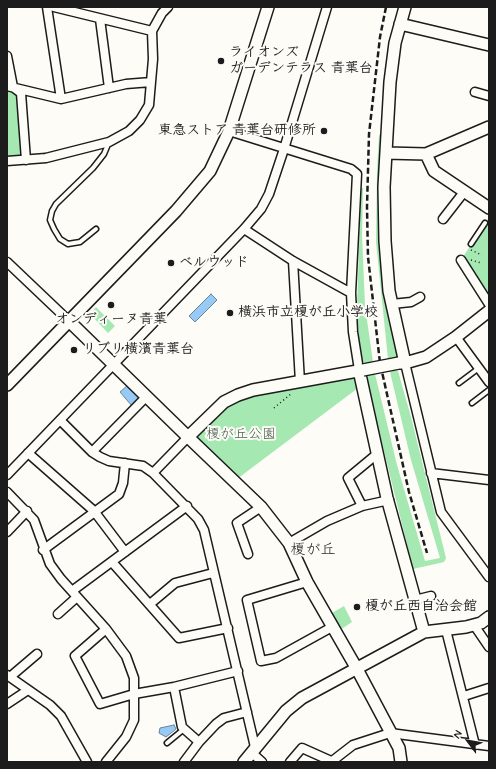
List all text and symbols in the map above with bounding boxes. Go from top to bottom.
place label: ライオンズ ガーデンテラス 青葉台 [229,45,373,78]
marker: ライオンズ ガーデンテラス 青葉台 [216,56,226,66]
place label: 東急ストア 青葉台研修所 [158,123,316,139]
marker: 東急ストア 青葉台研修所 [319,126,329,136]
place label: ベルウッド [179,255,249,271]
marker: ベルウッド [166,258,176,268]
marker: オンディーヌ青葉 [106,300,116,310]
place label: 横浜市立榎が丘小学校 [238,305,378,321]
marker: 横浜市立榎が丘小学校 [225,308,235,318]
place label: オンディーヌ青葉 [55,312,167,328]
place label: リブリ横濱青葉台 [82,342,194,358]
marker: リブリ横濱青葉台 [69,345,79,355]
park label: 榎が丘公園 [206,427,276,443]
district label: 榎が丘 [291,542,335,560]
place label: 榎が丘西自治会館 [365,599,477,615]
marker: 榎が丘西自治会館 [352,602,362,612]
north arrow [448,721,488,761]
text: N [450,728,466,741]

